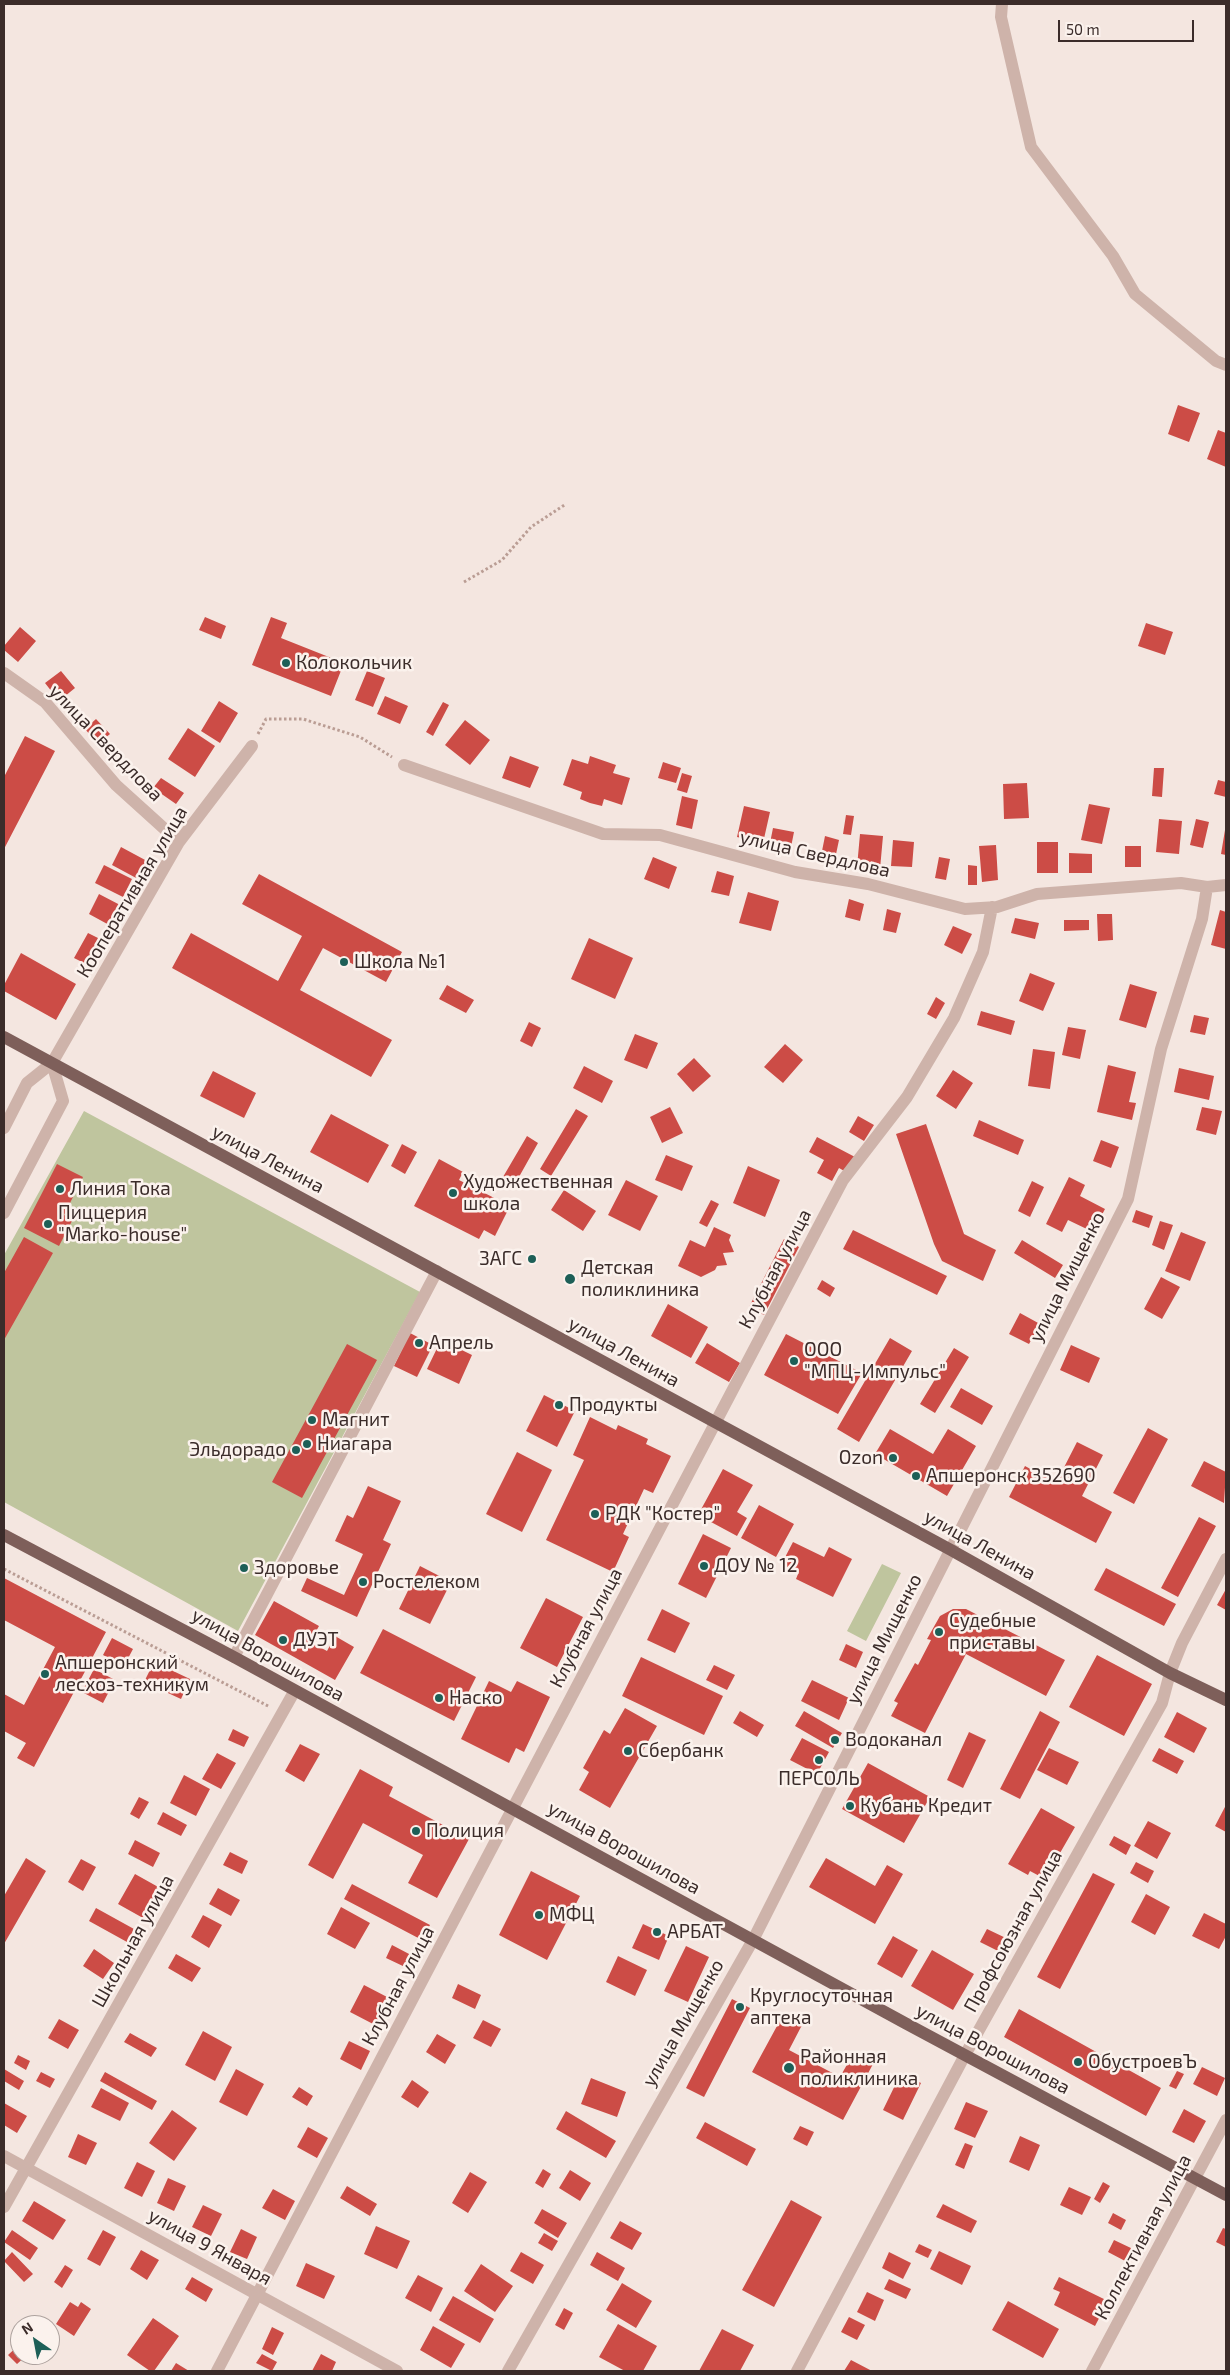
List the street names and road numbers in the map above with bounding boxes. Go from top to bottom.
street label: улица Свердлова [44,680,168,806]
street label: Кооперативная улица [72,802,192,982]
street label: улица Свердлова [738,826,892,882]
street label: улица Ленина [208,1120,328,1198]
street label: Клубная улица [734,1205,816,1333]
street label: улица Мищенко [1024,1208,1110,1346]
street label: улица Ленина [564,1312,684,1392]
street label: улица Ленина [920,1505,1040,1585]
street label: Клубная улица [545,1564,627,1692]
street label: улица Мищенко [841,1570,927,1708]
street label: улица Ворошилова [188,1604,348,1706]
street label: улица Ворошилова [544,1797,704,1899]
street label: Профсоюзная улица [959,1846,1067,2016]
street label: Школьная улица [87,1871,179,2011]
street label: Клубная улица [357,1922,439,2050]
street label: улица Мищенко [637,1955,729,2091]
street label: улица Ворошилова [912,1999,1074,2099]
street label: Коллективная улица [1090,2150,1196,2324]
street label: улица 9 Января [144,2204,276,2290]

